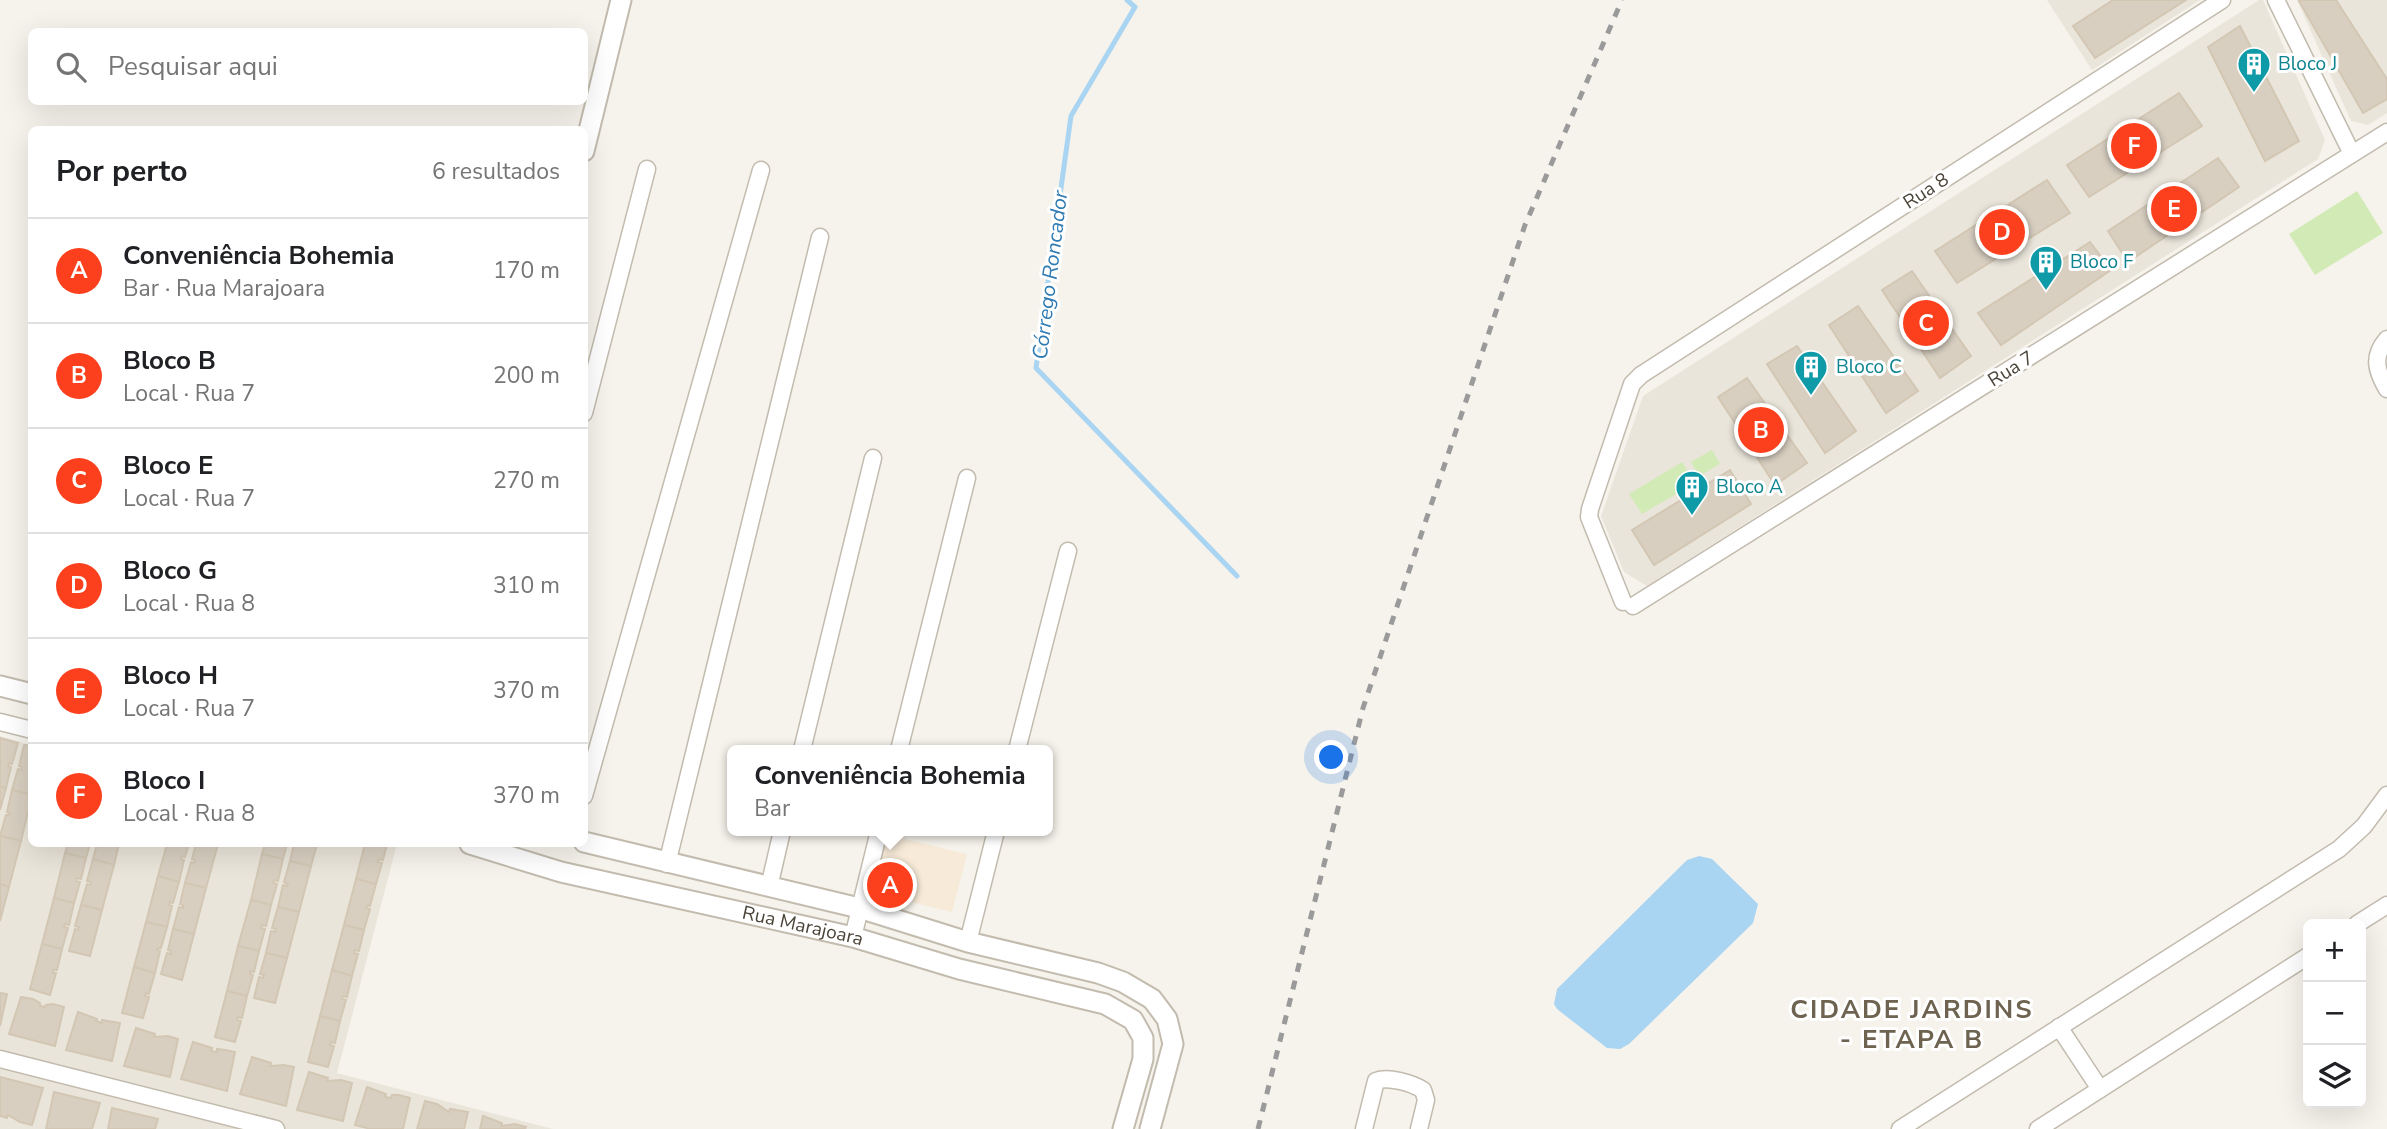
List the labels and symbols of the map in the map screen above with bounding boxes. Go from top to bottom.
building icon: Bloco J [2235,45,2273,94]
place label: Bloco J [2278,51,2337,77]
pin: F [2111,120,2157,172]
street label: Rua 8 [1898,167,1954,215]
pin: E [2151,183,2197,235]
water label: Córrego Roncador [1026,188,1074,361]
pin: D [1979,206,2025,258]
building icon: Bloco F [2027,243,2065,292]
place label: Bloco F [2070,249,2133,275]
pin: C [1903,297,1949,349]
street label: Rua 7 [1983,345,2039,393]
building icon: Bloco C [1792,348,1830,397]
place label: Bloco C [1836,354,1902,380]
pin: B [1738,404,1784,456]
building icon: Bloco A [1673,468,1711,517]
place label: Bloco A [1716,474,1783,500]
your location [1314,740,1348,774]
pin: A [867,859,913,911]
street label: Rua Marajoara [740,900,867,952]
district label: CIDADE JARDINS - ETAPA B [1790,992,2034,1057]

